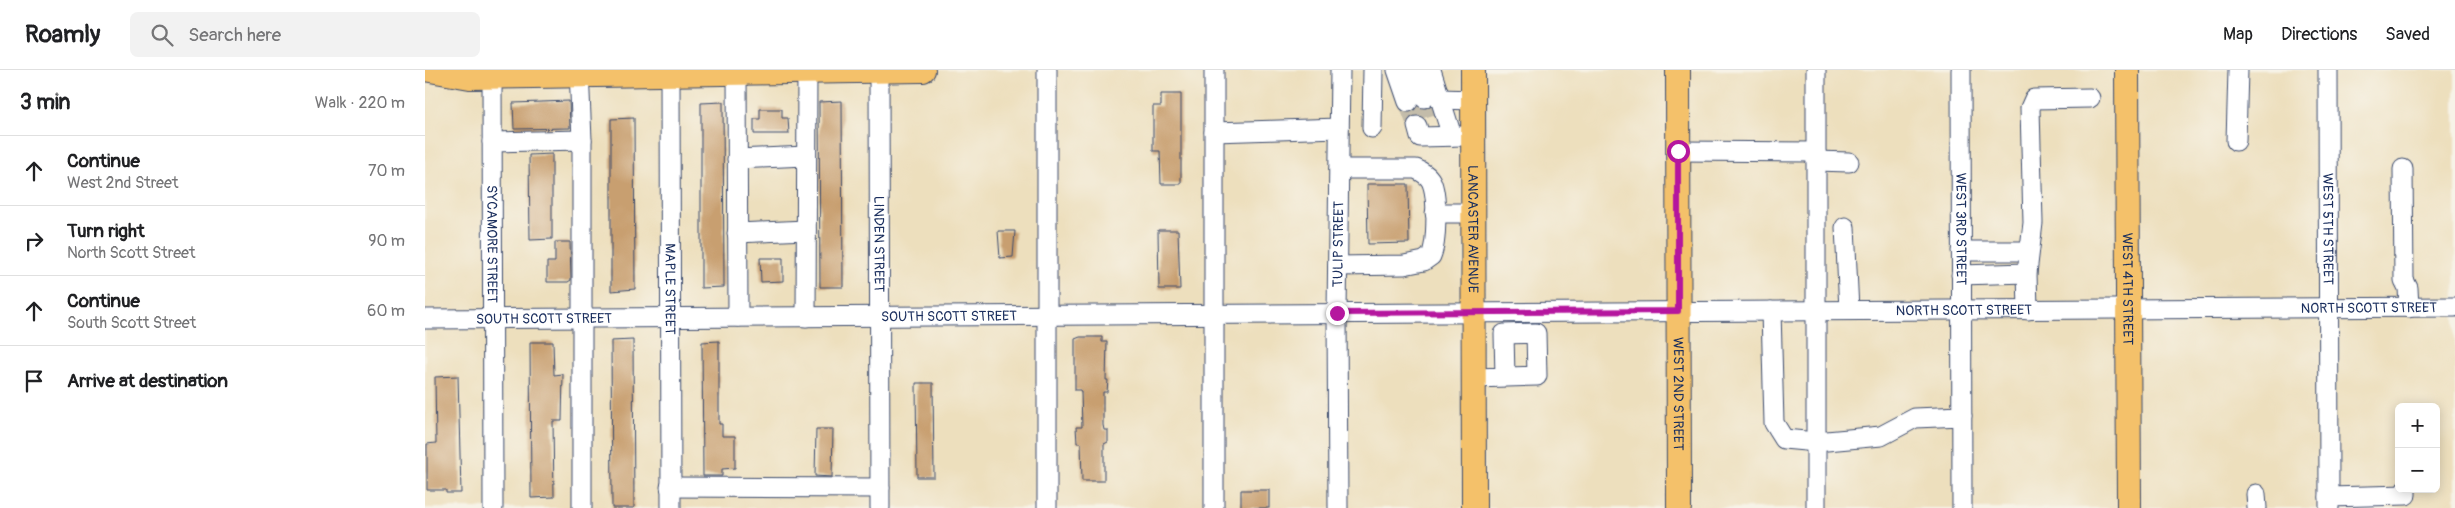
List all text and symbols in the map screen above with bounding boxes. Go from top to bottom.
search box [130,12,480,57]
text: Roamly [25,20,100,49]
icon: search [148,21,176,49]
text: Search here [188,23,281,47]
text: Map [2223,23,2253,46]
text: Directions [2281,23,2357,46]
text: Saved [2385,23,2430,46]
text: 3 min [20,89,70,116]
text: Walk · 220 m [315,93,405,113]
route start [1667,140,1690,163]
text: Continue [67,149,140,173]
icon: ahead [20,157,48,185]
text: 70 m [368,161,405,181]
street label: LANCASTER AVENUE [1465,165,1482,293]
text: West 2nd Street [67,173,178,193]
street label: WEST 3RD STREET [1953,173,1970,285]
street label: WEST 5TH STREET [2320,173,2337,285]
street label: SYCAMORE STREET [484,185,501,303]
street label: LINDEN STREET [871,196,888,293]
street label: TULIP STREET [1329,201,1347,287]
text: Turn right [67,219,145,243]
icon: right [20,227,48,255]
text: 90 m [368,231,405,251]
street label: WEST 4TH STREET [2119,233,2137,345]
text: North Scott Street [67,243,195,263]
street label: MAPLE STREET [662,243,679,335]
text: Continue [67,289,140,313]
icon: ahead [20,297,48,325]
street label: NORTH SCOTT STREET [2301,299,2437,316]
text: 60 m [367,301,405,321]
street label: NORTH SCOTT STREET [1896,301,2032,319]
route end [1326,302,1349,325]
street label: SOUTH SCOTT STREET [881,307,1017,325]
street label: SOUTH SCOTT STREET [476,309,612,327]
text: South Scott Street [67,313,196,333]
street label: WEST 2ND STREET [1670,337,1687,451]
icon: arrive [20,367,48,395]
text: Arrive at destination [67,369,228,393]
map controls [2395,403,2440,493]
button: + [2395,403,2440,448]
button: − [2395,448,2440,493]

